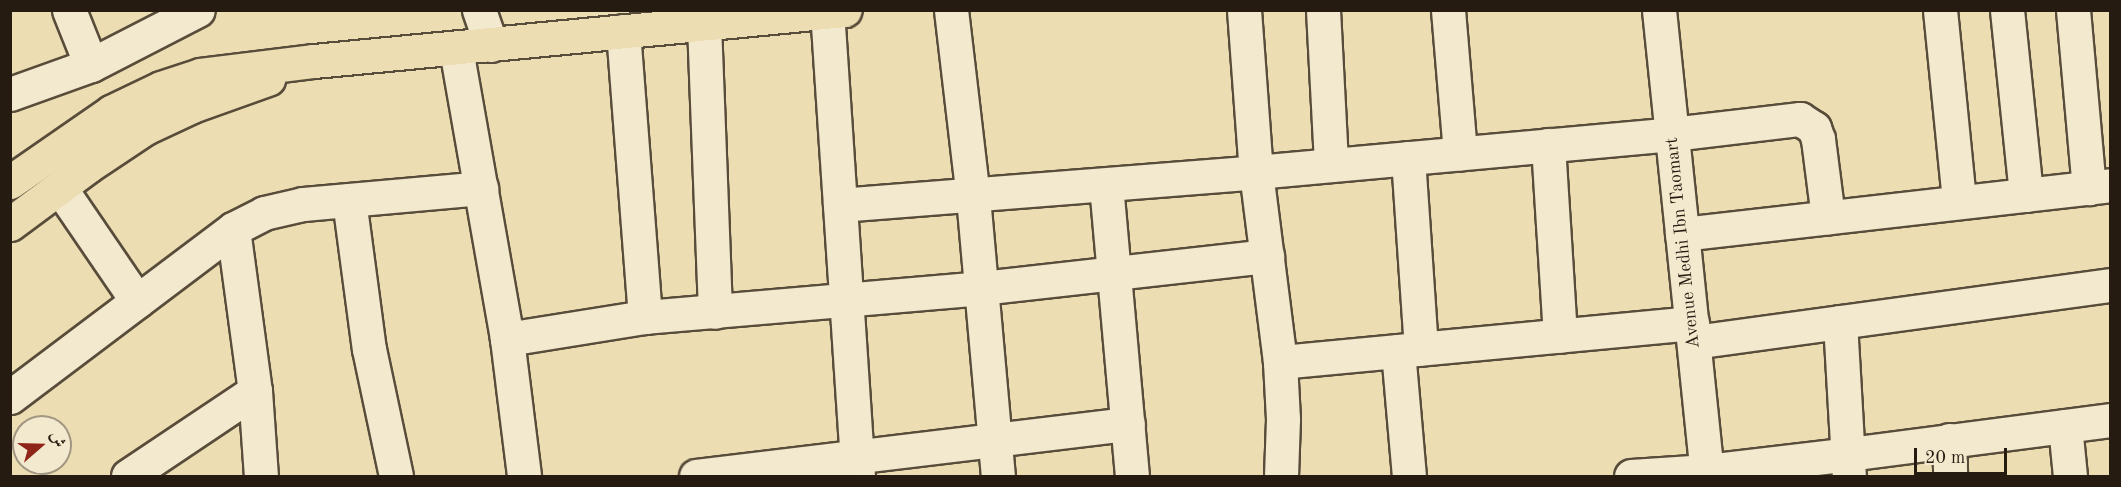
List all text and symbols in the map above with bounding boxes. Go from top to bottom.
street label: Avenue Medhi Ibn Taomart [1661,136,1705,350]
north arrow [12,415,72,475]
text: ش [47,429,67,450]
scale bar [1917,436,2010,474]
text: 20 m [1925,449,1965,467]

